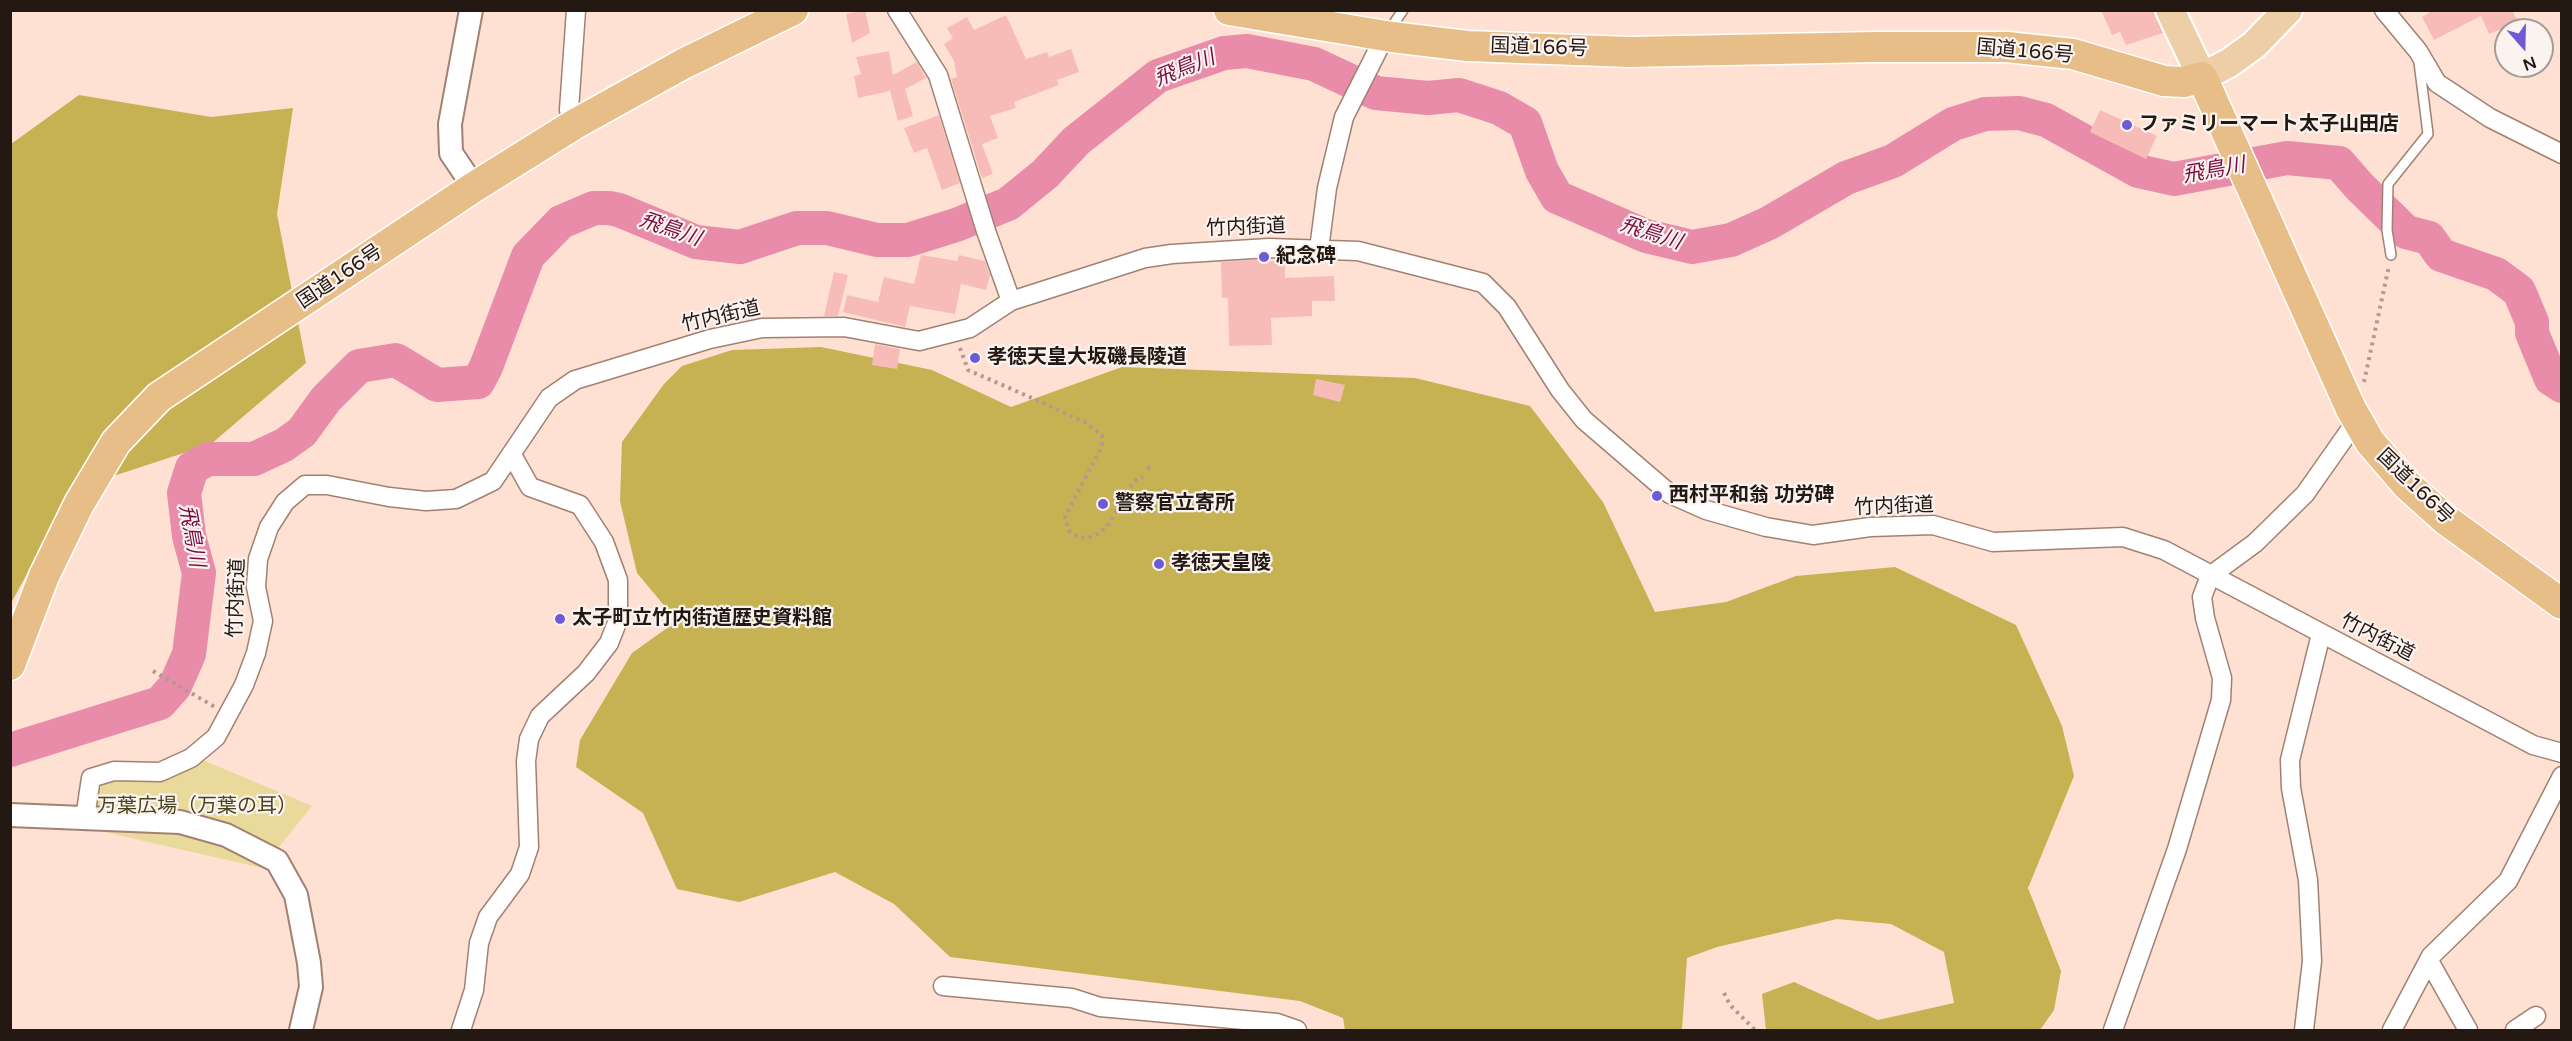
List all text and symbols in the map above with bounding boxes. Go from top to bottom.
north arrow [2494,18,2554,78]
street label: 国道166号 [1490,34,1588,62]
street label: 国道166号 [1975,36,2075,68]
water label: 飛鳥川 [1151,46,1219,92]
text: N [2520,51,2539,75]
place label: ファミリーマート太子山田店 [2139,113,2399,137]
marker: ファミリーマート太子山田店 [2120,118,2134,132]
water label: 飛鳥川 [2181,153,2247,189]
water label: 飛鳥川 [636,208,704,252]
water label: 飛鳥川 [1617,212,1685,256]
street label: 竹内街道 [1206,215,1286,241]
street label: 国道166号 [293,240,387,314]
place label: 紀念碑 [1276,245,1336,269]
marker: 紀念碑 [1257,250,1271,264]
street label: 竹内街道 [679,296,763,338]
place label: 孝徳天皇大坂磯長陵道 [987,346,1187,370]
marker: 孝徳天皇大坂磯長陵道 [968,351,982,365]
street label: 国道166号 [2372,444,2458,530]
place label: 西村平和翁 功労碑 [1669,484,1834,508]
marker: 西村平和翁 功労碑 [1650,489,1664,503]
place label: 警察官立寄所 [1115,492,1235,516]
street label: 竹内街道 [1854,494,1934,520]
marker: 警察官立寄所 [1096,497,1110,511]
water label: 飛鳥川 [173,503,209,569]
place label: 孝徳天皇陵 [1171,552,1271,576]
marker: 孝徳天皇陵 [1152,557,1166,571]
street label: 竹内街道 [224,558,250,638]
place label: 太子町立竹内街道歴史資料館 [572,607,832,631]
street label: 竹内街道 [2336,609,2418,667]
marker: 太子町立竹内街道歴史資料館 [553,612,567,626]
park label: 万葉広場（万葉の耳） [97,795,297,819]

